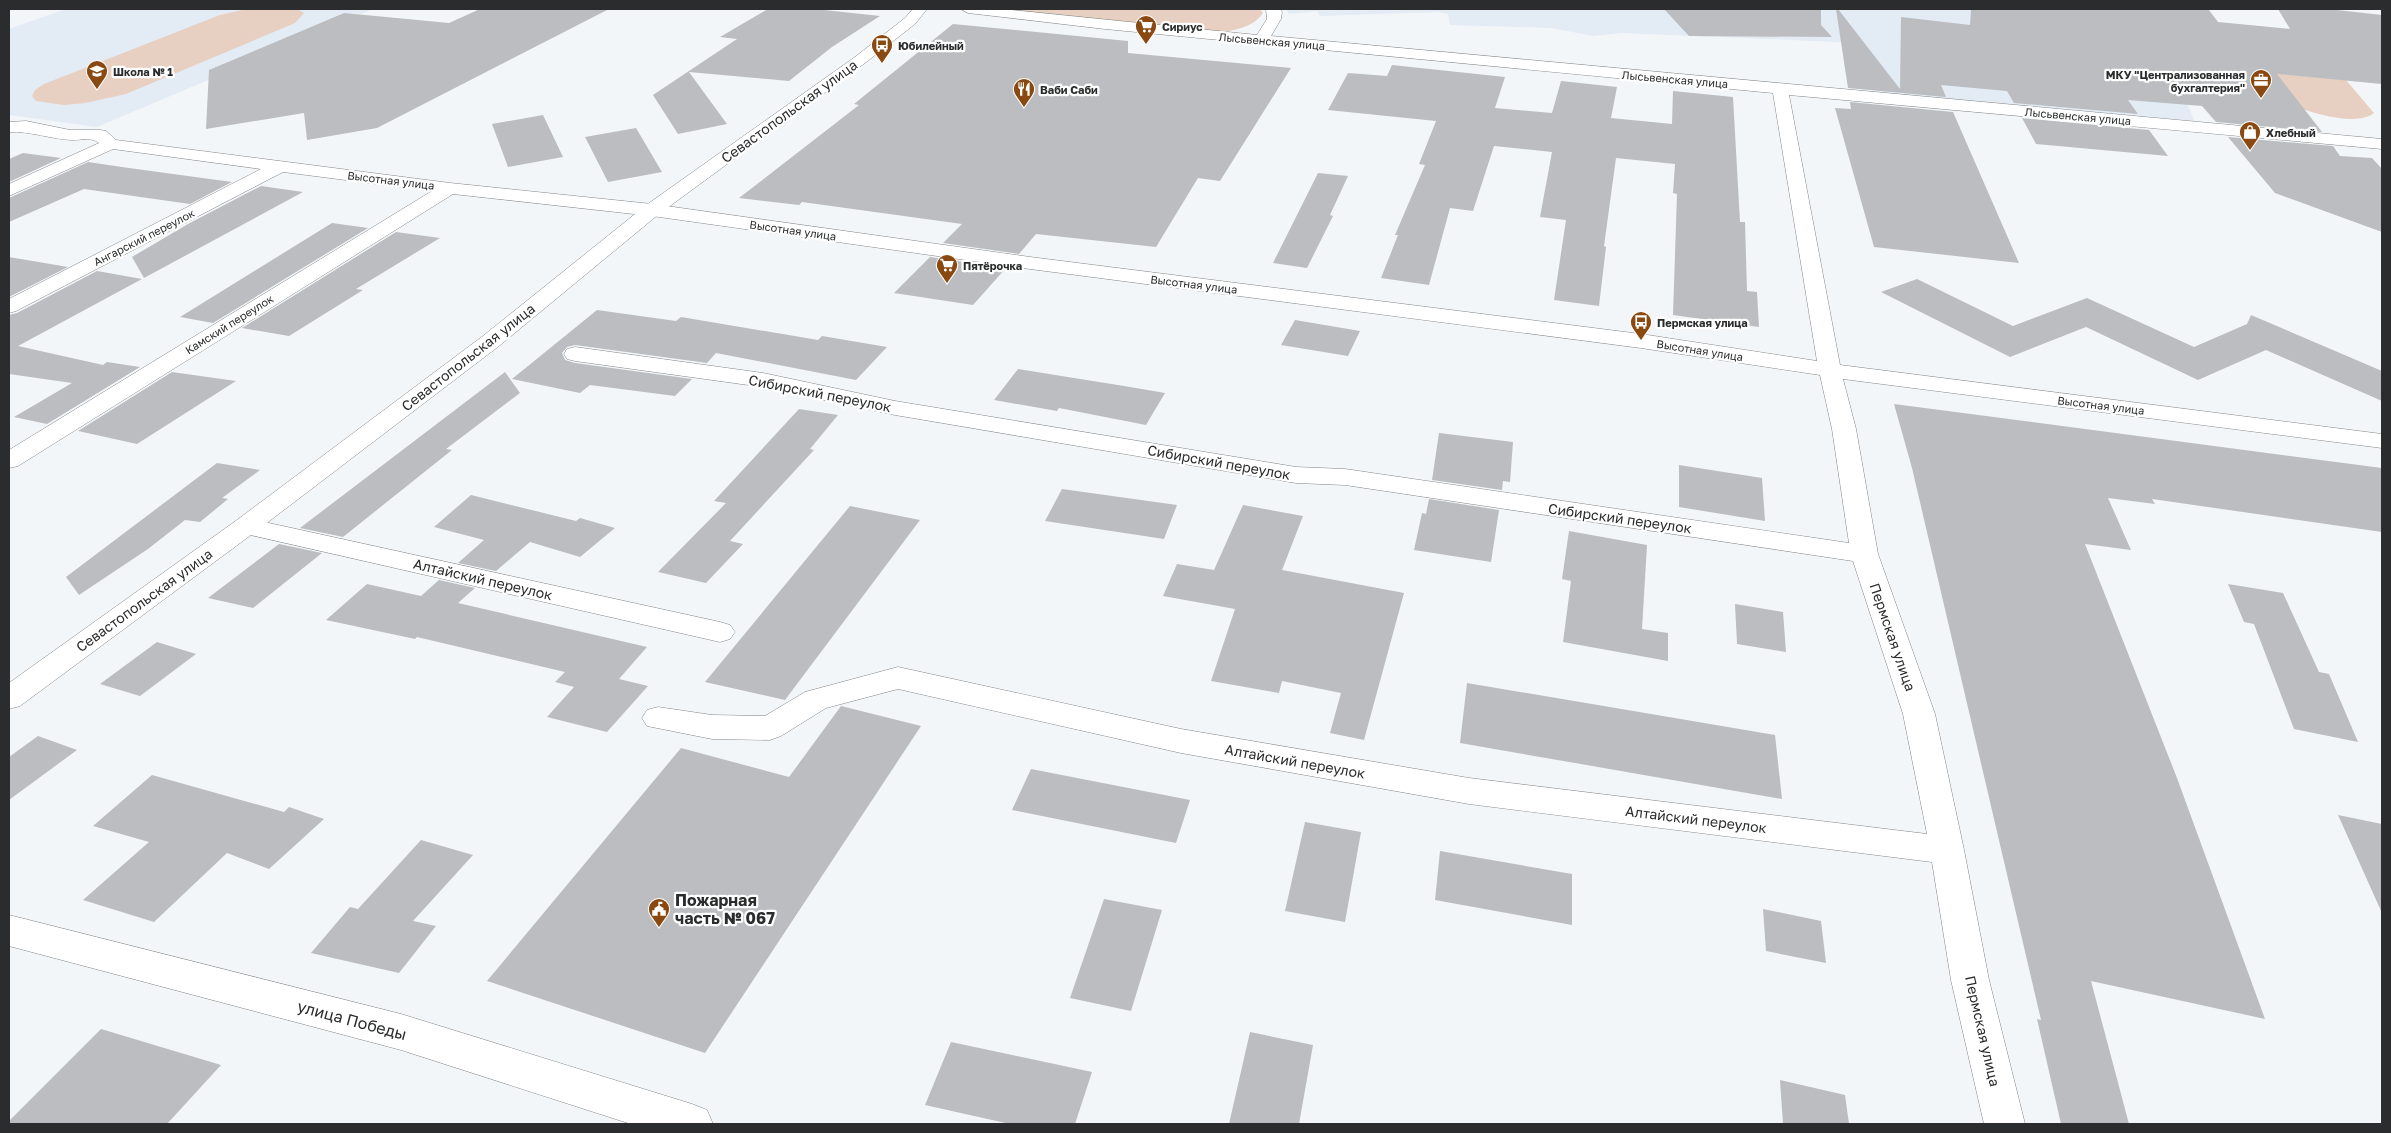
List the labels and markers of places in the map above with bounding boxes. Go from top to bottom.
supermarket icon: Сириус [1134,14,1158,45]
place label: Сириус [1162,20,1203,33]
bus stop icon: Юбилейный [870,33,894,64]
place label: Юбилейный [898,39,964,52]
school or university icon: Школа № 1 [85,59,109,90]
place label: Школа № 1 [113,65,173,78]
place label: МКУ "Централизованная бухгалтерия" [2106,68,2245,94]
office icon: МКУ "Централизованная бухгалтерия" [2249,68,2273,99]
restaurant icon: Ваби Саби [1012,77,1036,108]
place label: Ваби Саби [1040,83,1098,96]
shop icon: Хлебный [2238,120,2262,151]
place label: Хлебный [2266,126,2316,139]
supermarket icon: Пятёрочка [935,253,959,284]
place label: Пятёрочка [963,259,1022,272]
bus stop icon: Пермская улица [1629,310,1653,341]
place label: Пермская улица [1657,316,1748,329]
place label: Пожарная часть № 067 [675,890,775,928]
public building icon: Пожарная часть № 067 [647,897,671,928]

